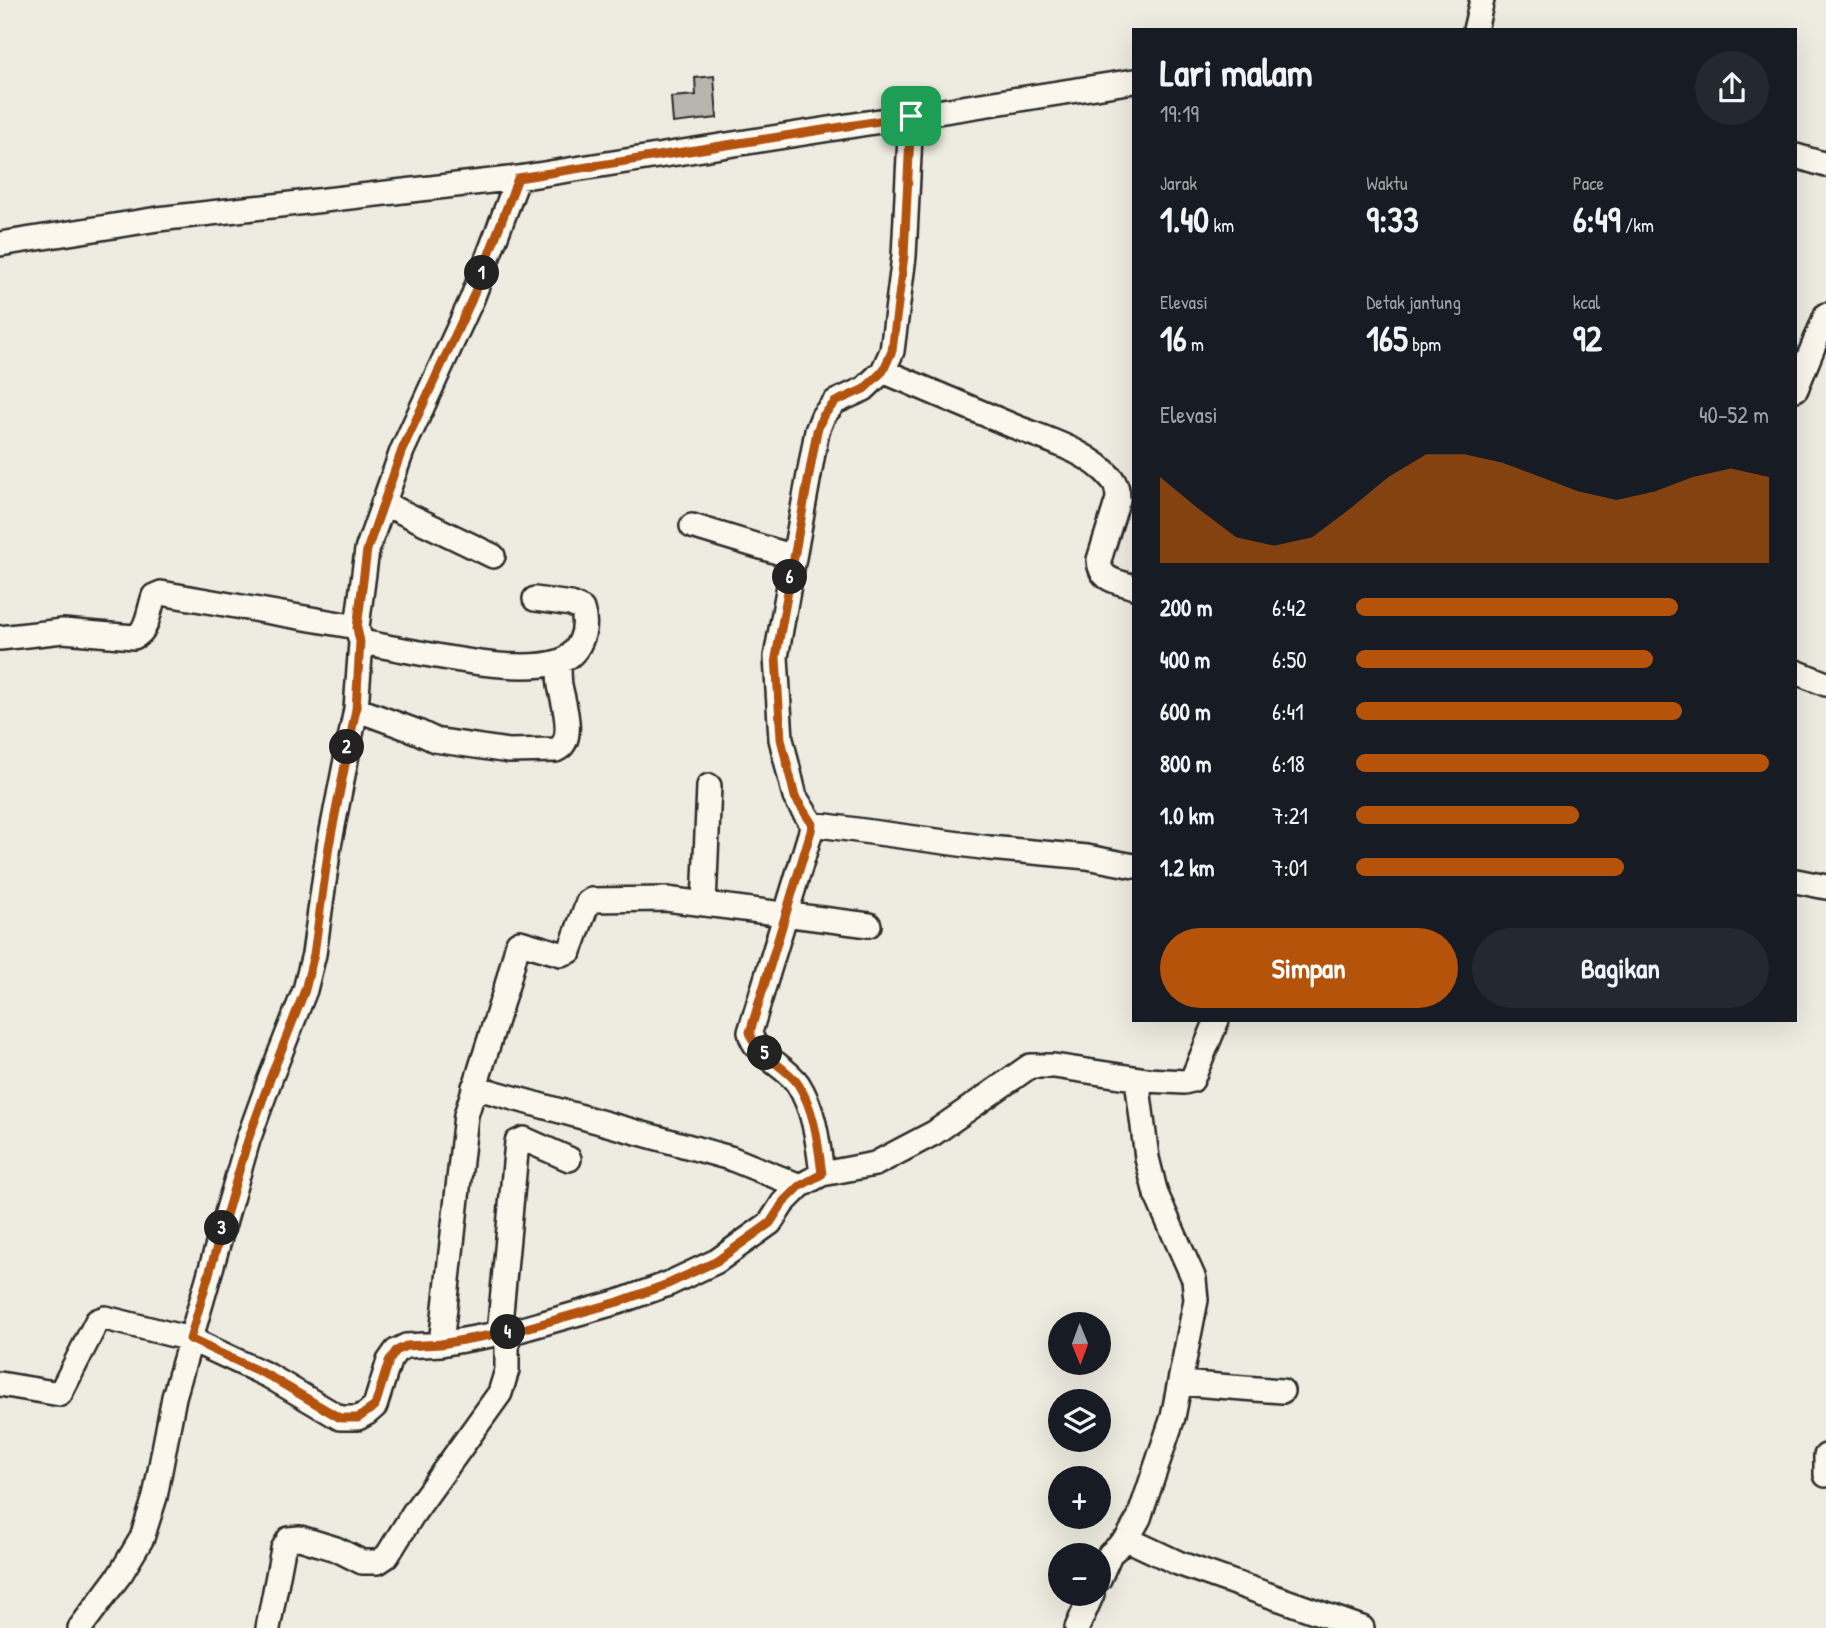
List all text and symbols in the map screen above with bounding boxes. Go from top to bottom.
text: Lari malam [1160,46,1313,98]
button: share [1695,51,1769,125]
pin [881,86,941,146]
icon: arrive [892,97,930,135]
text: 19:19 [1160,98,1199,129]
text: Jarak [1160,170,1197,196]
text: Waktu [1366,170,1408,196]
text: Pace [1573,170,1604,196]
text: 1.40 [1160,196,1209,243]
text: 9:33 [1366,196,1419,243]
text: 6:49 [1573,196,1621,243]
text: km [1209,212,1234,238]
text: /km [1621,212,1654,238]
pin: 1 [464,256,500,290]
text: 1 [478,259,485,285]
text: Elevasi [1160,289,1208,315]
text: Detak jantung [1366,289,1461,315]
text: kcal [1573,289,1600,315]
text: 16 [1160,315,1187,362]
text: 165 [1366,315,1408,362]
text: 92 [1573,315,1602,362]
text: m [1187,331,1204,357]
text: bpm [1408,331,1441,357]
text: Elevasi [1160,399,1218,430]
text: 40–52 m [1699,399,1769,430]
pin: 6 [772,560,808,594]
text: 6 [786,563,793,589]
text: 200 m [1160,592,1212,623]
text: 6:42 [1272,592,1306,623]
text: 400 m [1160,644,1210,675]
text: 6:50 [1272,644,1307,675]
text: 600 m [1160,696,1211,727]
text: 6:41 [1272,696,1304,727]
pin: 2 [330,730,364,764]
text: 2 [342,733,351,759]
text: 800 m [1160,748,1212,779]
text: 6:18 [1272,748,1305,779]
text: 1.0 km [1160,800,1214,831]
text: 7:21 [1272,800,1308,831]
text: 1.2 km [1160,852,1215,883]
text: 7:01 [1272,852,1307,883]
button: Simpan [1160,928,1458,1008]
button: Bagikan [1472,928,1769,1008]
pin: 5 [748,1036,782,1070]
text: 5 [760,1039,769,1065]
pin: 3 [204,1210,240,1246]
text: 3 [217,1214,226,1240]
north arrow [1048,1312,1111,1376]
map controls [1048,1312,1111,1606]
pin: 4 [490,1314,526,1350]
text: 4 [504,1318,511,1344]
button: layers [1048,1389,1111,1452]
button: + [1048,1466,1111,1529]
button: − [1048,1543,1111,1606]

